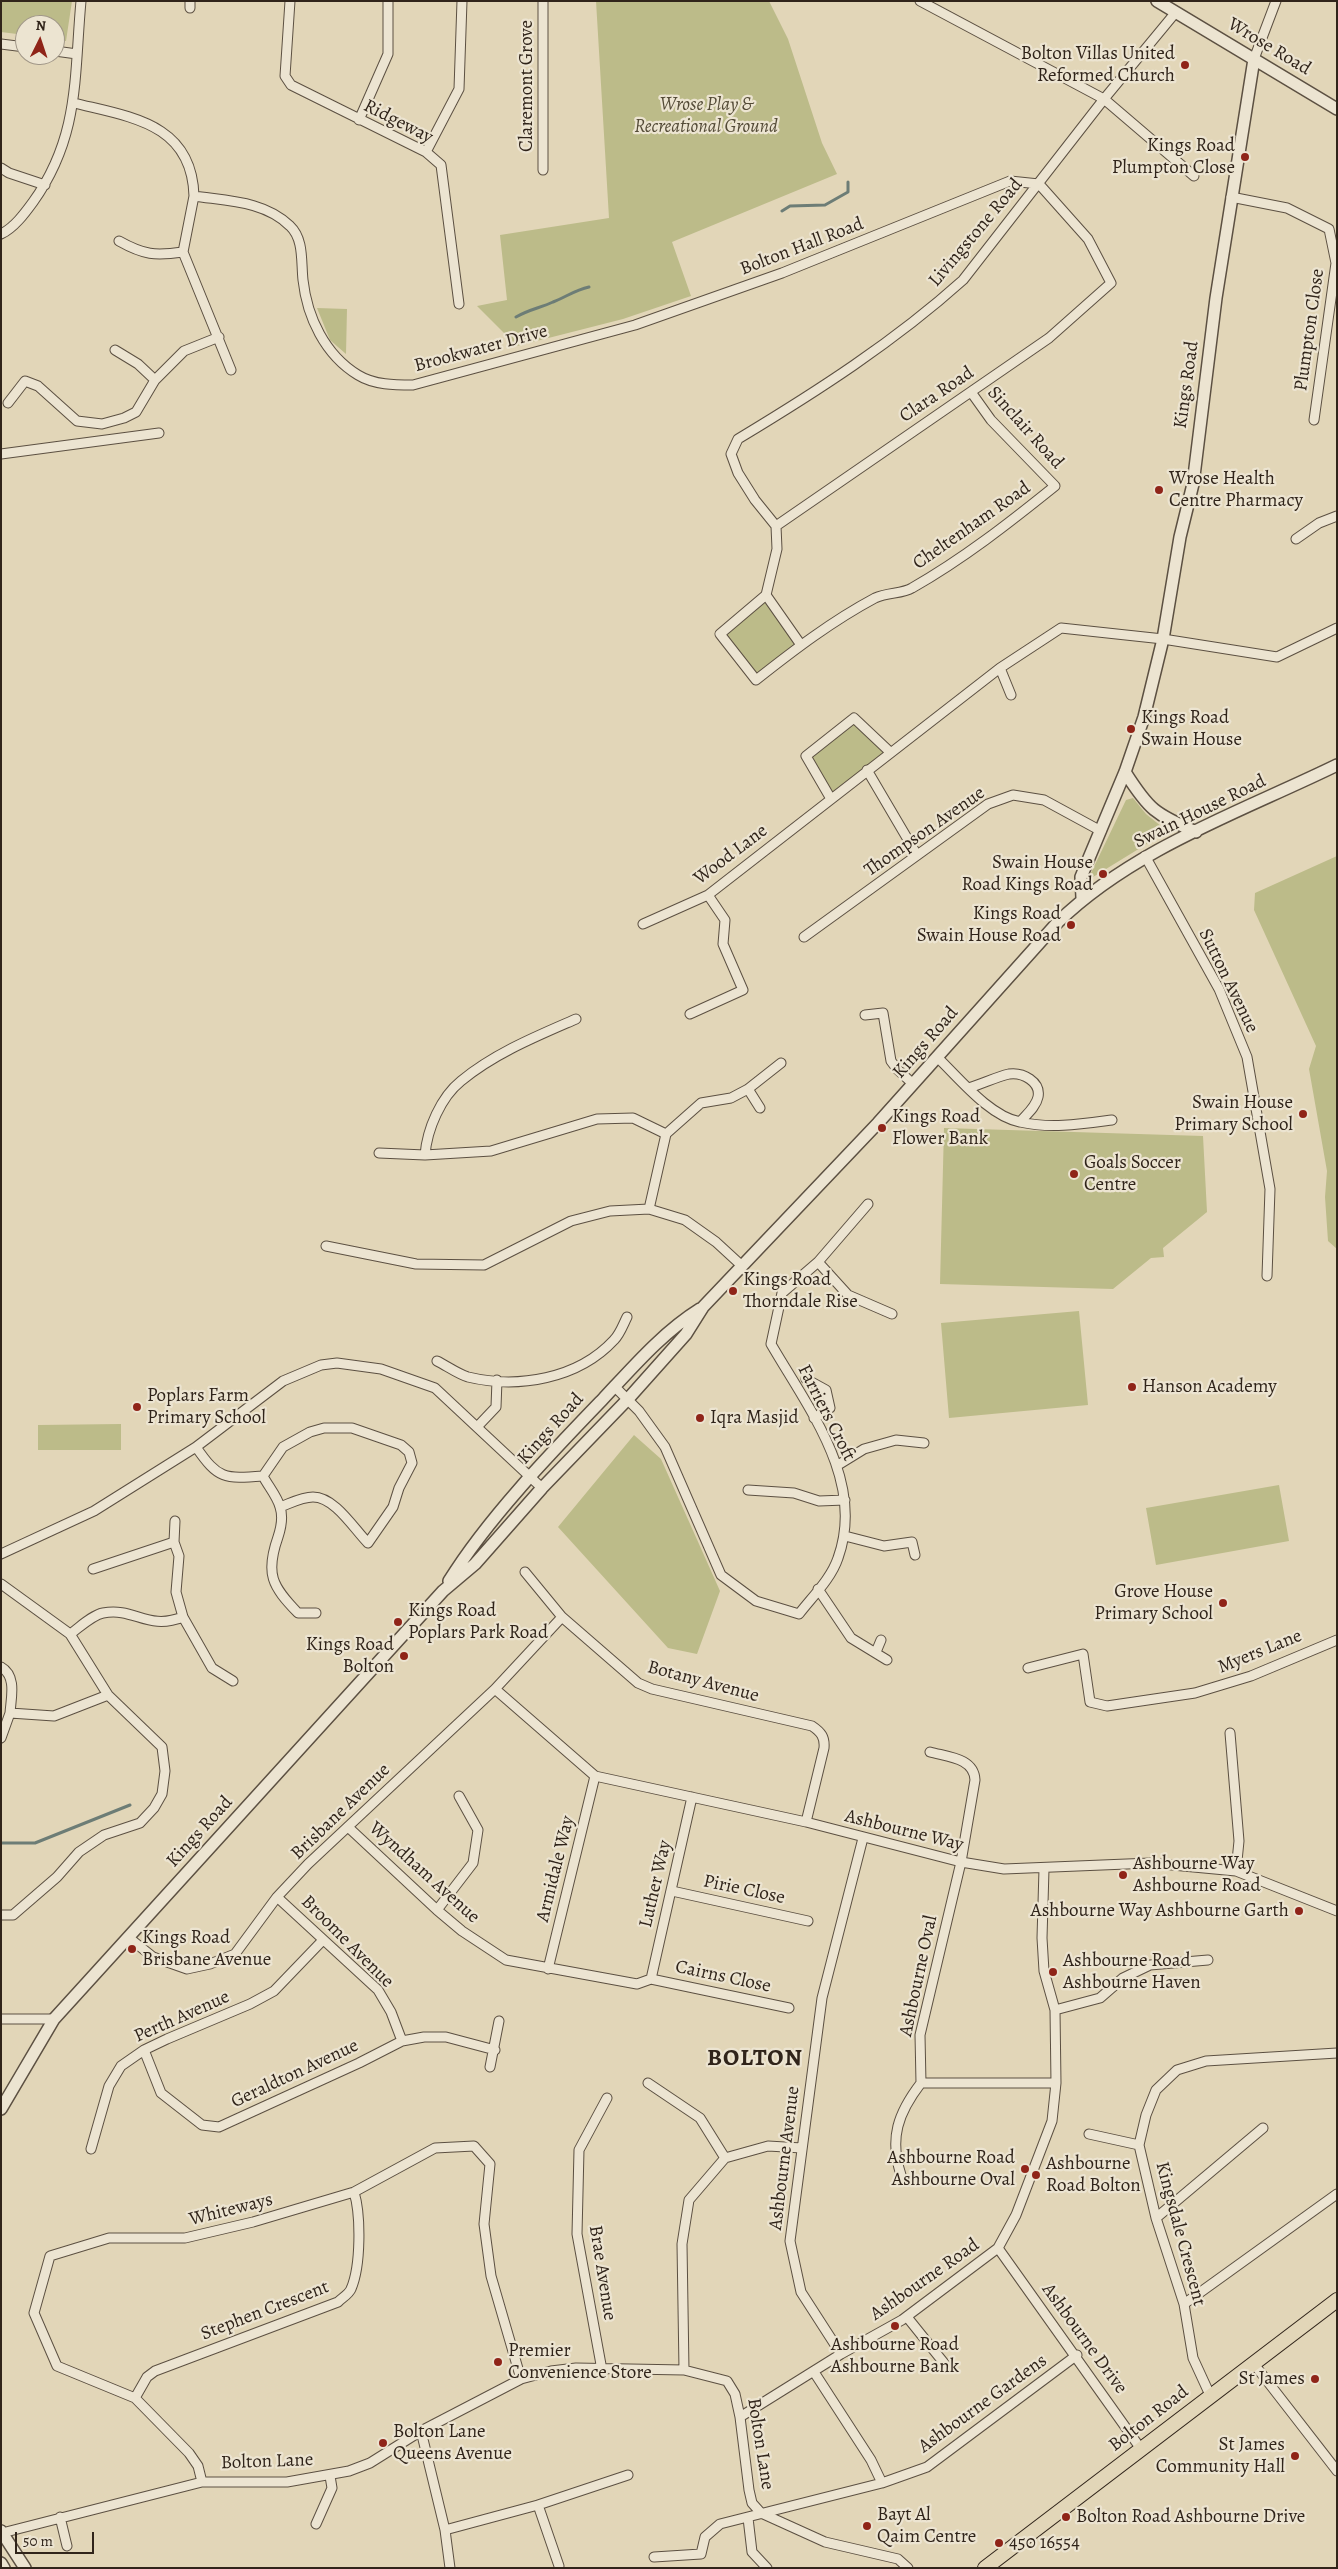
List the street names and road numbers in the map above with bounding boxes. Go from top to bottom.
street label: Wrose Road [1223,13,1315,81]
street label: Claremont Grove [516,20,538,152]
street label: Ridgeway [359,95,437,149]
street label: Livingstone Road [924,174,1028,292]
street label: Bolton Hall Road [737,213,867,281]
street label: Plumpton Close [1290,267,1330,393]
street label: Brookwater Drive [412,320,550,378]
street label: Kings Road [1170,340,1204,430]
street label: Clara Road [896,362,978,428]
street label: Sinclair Road [982,382,1068,474]
street label: Cheltenham Road [909,477,1035,575]
street label: Swain House Road [1130,770,1270,854]
street label: Thompson Avenue [860,782,990,882]
street label: Wood Lane [690,820,772,890]
street label: Sutton Avenue [1193,925,1263,1037]
street label: Kings Road [888,1002,964,1084]
street label: Farriers Croft [792,1361,860,1465]
street label: Kings Road [513,1389,589,1469]
street label: Myers Lane [1215,1625,1305,1679]
street label: Botany Avenue [645,1656,761,1708]
street label: Brisbane Avenue [287,1759,395,1865]
street label: Kings Road [162,1792,238,1872]
street label: Ashbourne Way [842,1805,966,1857]
street label: Armidale Way [532,1814,580,1924]
street label: Wyndham Avenue [364,1817,484,1929]
street label: Luther Way [635,1838,677,1930]
street label: Pirie Close [701,1870,787,1910]
street label: Broome Avenue [296,1891,398,1993]
street label: Ashbourne Oval [895,1913,943,2039]
street label: Cairns Close [673,1956,773,1998]
street label: Perth Avenue [131,1986,233,2048]
street label: Geraldton Avenue [228,2034,362,2114]
street label: Ashbourne Avenue [765,2085,805,2231]
street label: Kingsdale Crescent [1150,2159,1210,2309]
street label: Whiteways [187,2189,275,2231]
street label: Brae Avenue [583,2224,621,2322]
street label: Ashbourne Road [866,2234,984,2326]
street label: Stephen Crescent [198,2276,332,2346]
street label: Ashbourne Drive [1036,2279,1132,2399]
street label: Ashbourne Gardens [914,2350,1052,2458]
street label: Bolton Road [1105,2381,1193,2457]
street label: Bolton Lane [741,2397,779,2491]
street label: Bolton Lane [220,2449,314,2475]

